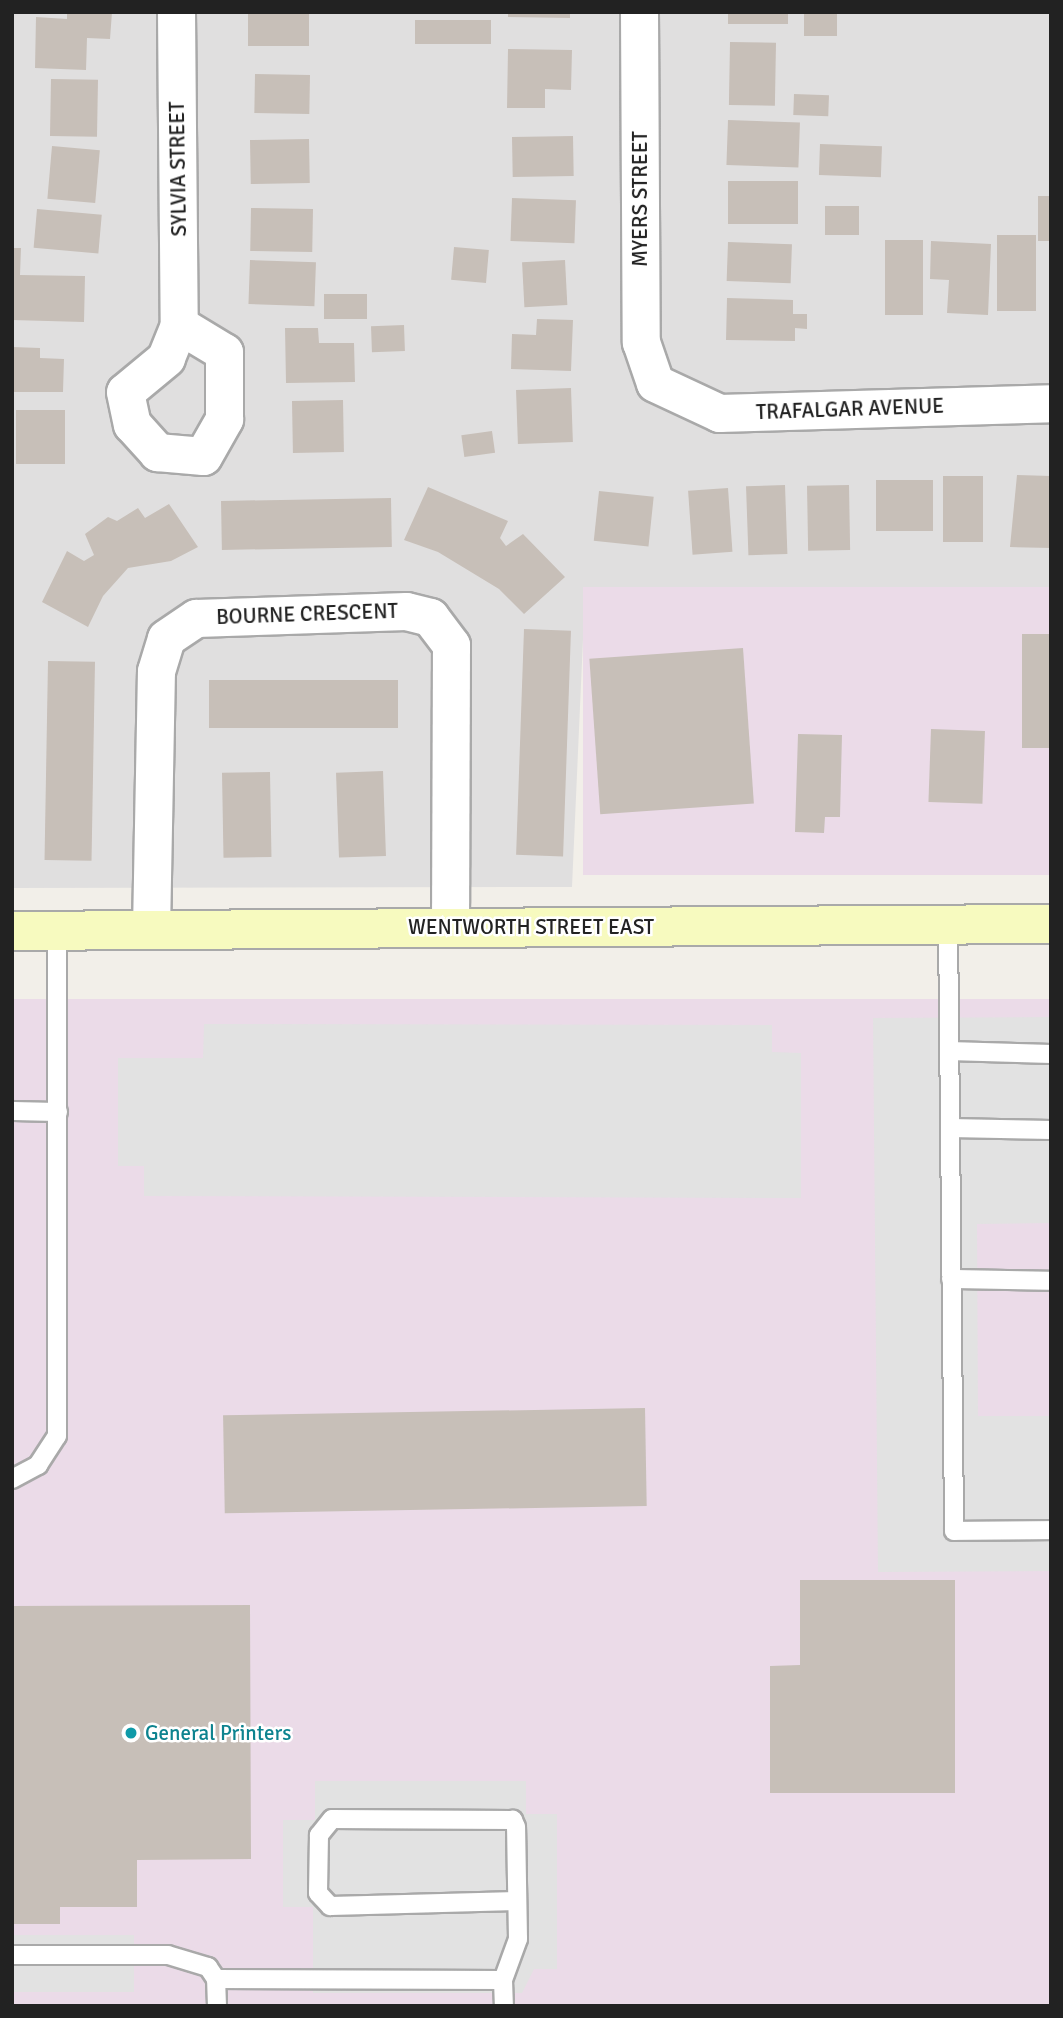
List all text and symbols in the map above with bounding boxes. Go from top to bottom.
street label: SYLVIA STREET [164,101,192,237]
street label: MYERS STREET [627,131,653,267]
street label: TRAFALGAR AVENUE [756,393,944,425]
street label: BOURNE CRESCENT [216,598,398,630]
street label: WENTWORTH STREET EAST [408,914,654,940]
place label: General Printers [145,1720,291,1746]
marker: General Printers [123,1725,139,1741]

